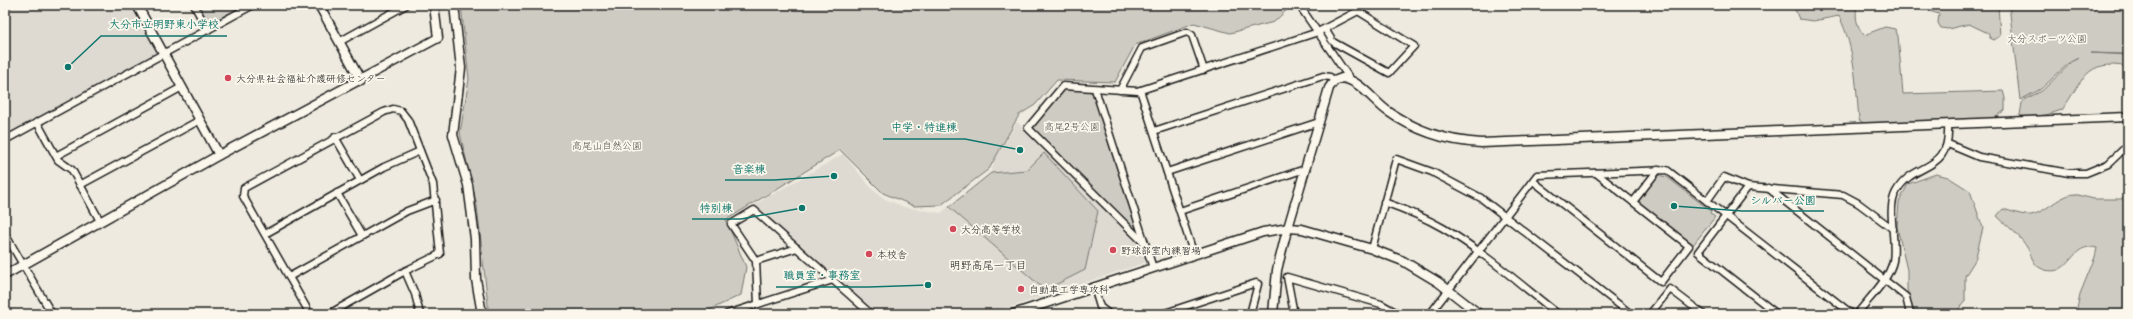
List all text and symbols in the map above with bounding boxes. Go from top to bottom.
callout: 大分市立明野東小学校 [101,13,227,36]
text: 大分市立明野東小学校 [109,16,219,31]
park label: 大分スポーツ公園 [2007,31,2087,45]
place label: 大分県社会福祉介護研修センター [236,71,386,85]
marker: 大分県社会福祉介護研修センター [223,73,233,83]
callout: 中学・特進棟 [883,116,965,139]
text: 中学・特進棟 [891,119,958,134]
park label: 高尾2号公園 [1044,119,1100,133]
park label: 高尾山自然公園 [572,138,642,152]
callout: 音楽棟 [725,157,774,180]
text: 音楽棟 [733,161,766,176]
callout: シルバー公園 [1742,188,1824,211]
text: シルバー公園 [1750,192,1816,207]
callout: 特別棟 [692,196,741,219]
text: 特別棟 [700,200,733,215]
place label: 大分高等学校 [961,222,1021,236]
marker: 大分高等学校 [948,224,958,234]
place label: 野球部室内練習場 [1121,243,1201,257]
marker: 野球部室内練習場 [1108,245,1118,255]
place label: 本校舎 [877,247,907,261]
marker: 本校舎 [864,249,874,259]
district label: 明野高尾一丁目 [950,257,1027,272]
callout: 職員室・事務室 [776,264,869,287]
text: 職員室・事務室 [784,267,861,282]
place label: 自動車工学専攻科 [1029,282,1109,296]
marker: 自動車工学専攻科 [1016,284,1026,294]

